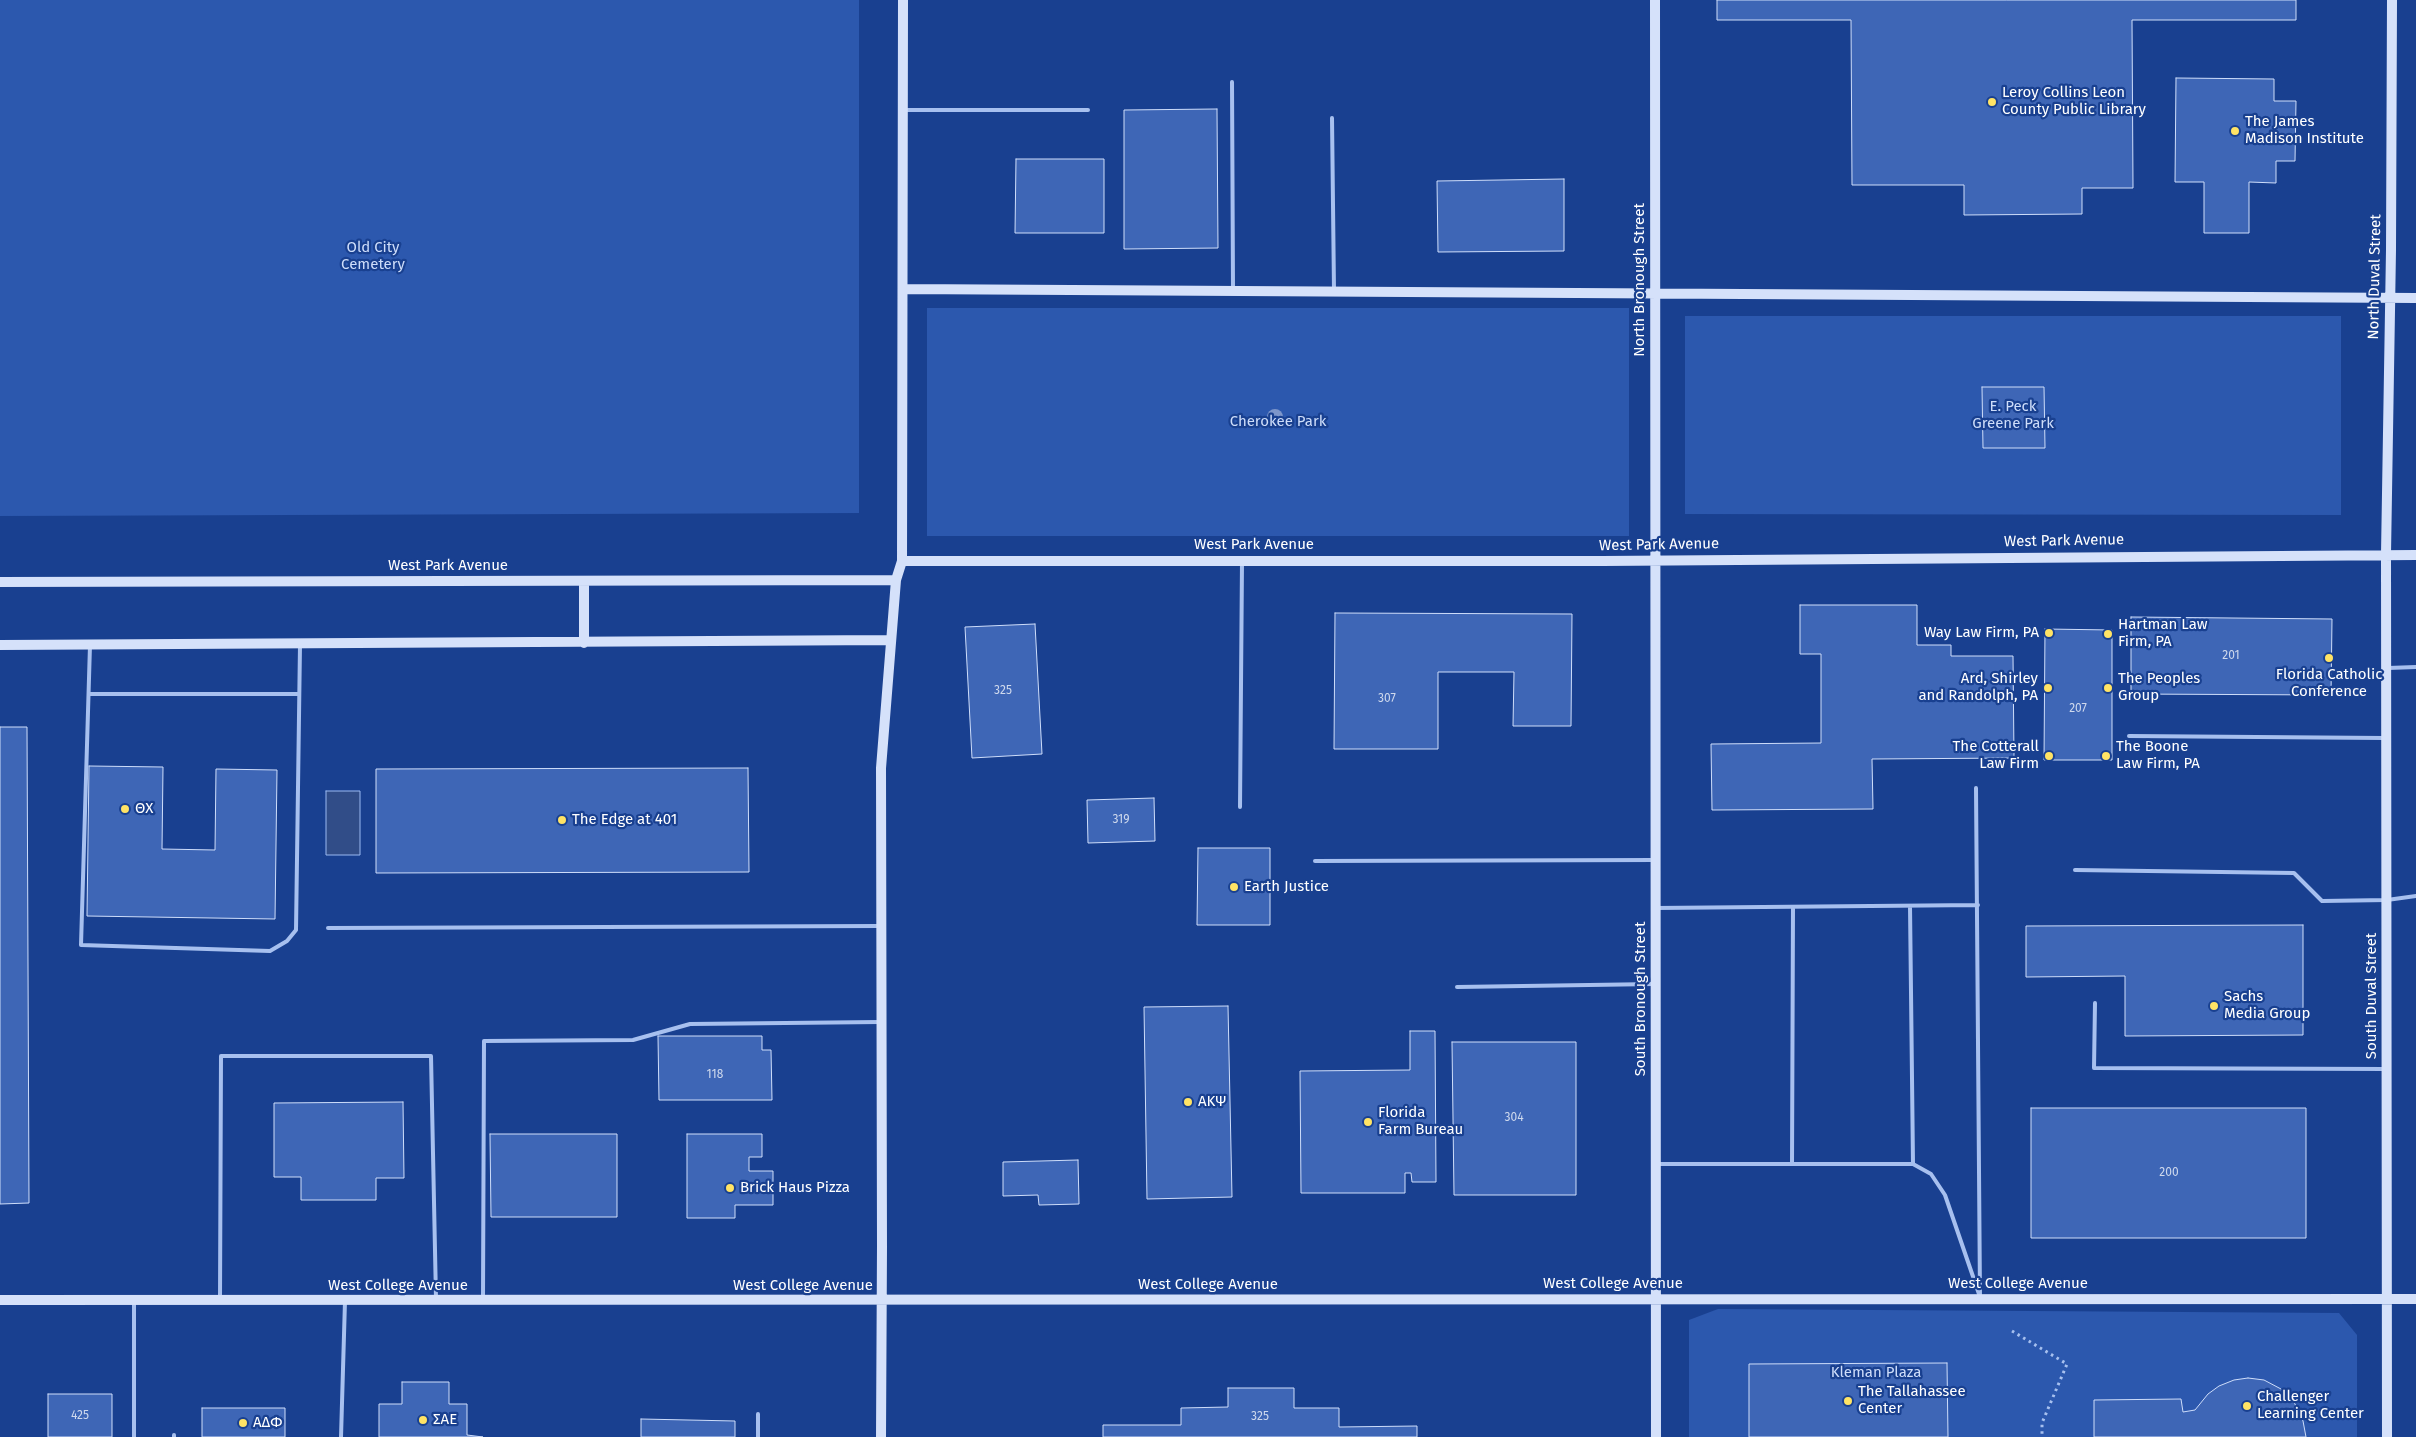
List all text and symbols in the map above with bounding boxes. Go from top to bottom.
place label: Leroy Collins Leon County Public Library [2002,84,2146,119]
marker: Leroy Collins Leon County Public Library [1986,96,1998,108]
place label: The James Madison Institute [2245,113,2364,148]
marker: The James Madison Institute [2229,125,2241,137]
street label: North Bronough Street [1631,203,1649,357]
street label: North Duval Street [2365,214,2385,340]
park label: Old City Cemetery [341,239,405,274]
park label: E. Peck Greene Park [1972,398,2054,433]
park label: Cherokee Park [1230,413,1326,431]
street label: West Park Avenue [2004,531,2124,551]
street label: West Park Avenue [1599,535,1719,555]
street label: West Park Avenue [1194,536,1314,554]
street label: West Park Avenue [388,557,508,575]
place label: Hartman Law Firm, PA [2118,616,2208,651]
place label: Way Law Firm, PA [1924,624,2039,642]
marker: Way Law Firm, PA [2043,627,2055,639]
marker: Hartman Law Firm, PA [2102,628,2114,640]
house number: 201 [2222,649,2240,663]
marker: Florida Catholic Conference [2323,652,2335,664]
place label: Florida Catholic Conference [2276,666,2382,701]
place label: Ard, Shirley and Randolph, PA [1918,670,2038,705]
place label: The Peoples Group [2118,670,2200,705]
marker: Ard, Shirley and Randolph, PA [2042,682,2054,694]
marker: The Peoples Group [2102,682,2114,694]
house number: 325 [994,684,1012,698]
house number: 307 [1378,692,1396,706]
house number: 207 [2069,702,2087,716]
place label: The Cotterall Law Firm [1953,738,2039,773]
place label: The Boone Law Firm, PA [2116,738,2200,773]
marker: The Cotterall Law Firm [2043,750,2055,762]
marker: The Boone Law Firm, PA [2100,750,2112,762]
place label: ΘΧ [135,800,153,818]
marker: ΘΧ [119,803,131,815]
place label: The Edge at 401 [572,811,677,829]
house number: 319 [1112,813,1130,827]
marker: The Edge at 401 [556,814,568,826]
place label: Earth Justice [1244,878,1329,896]
marker: Earth Justice [1228,881,1240,893]
street label: South Bronough Street [1632,922,1650,1076]
street label: South Duval Street [2363,933,2381,1059]
place label: Sachs Media Group [2224,988,2310,1023]
marker: Sachs Media Group [2208,1000,2220,1012]
house number: 118 [707,1068,723,1082]
place label: AKΨ [1198,1093,1226,1111]
marker: AKΨ [1182,1096,1194,1108]
place label: Florida Farm Bureau [1378,1104,1463,1139]
house number: 304 [1504,1111,1524,1125]
marker: Florida Farm Bureau [1362,1116,1374,1128]
house number: 200 [2159,1166,2179,1180]
place label: Brick Haus Pizza [740,1179,850,1197]
marker: Brick Haus Pizza [724,1182,736,1194]
street label: West College Avenue [1543,1275,1683,1293]
street label: West College Avenue [1948,1275,2088,1293]
street label: West College Avenue [1138,1276,1278,1294]
street label: West College Avenue [328,1277,468,1295]
street label: West College Avenue [733,1277,873,1295]
park label: Kleman Plaza [1831,1364,1921,1382]
place label: The Tallahassee Center [1858,1383,1966,1418]
place label: Challenger Learning Center [2257,1388,2364,1423]
marker: The Tallahassee Center [1842,1395,1854,1407]
marker: Challenger Learning Center [2241,1400,2253,1412]
house number: 425 [71,1409,89,1423]
house number: 325 [1251,1410,1269,1424]
place label: ΣΑΕ [433,1411,457,1429]
place label: ΑΔΦ [253,1414,282,1432]
marker: ΣΑΕ [417,1414,429,1426]
marker: ΑΔΦ [237,1417,249,1429]

